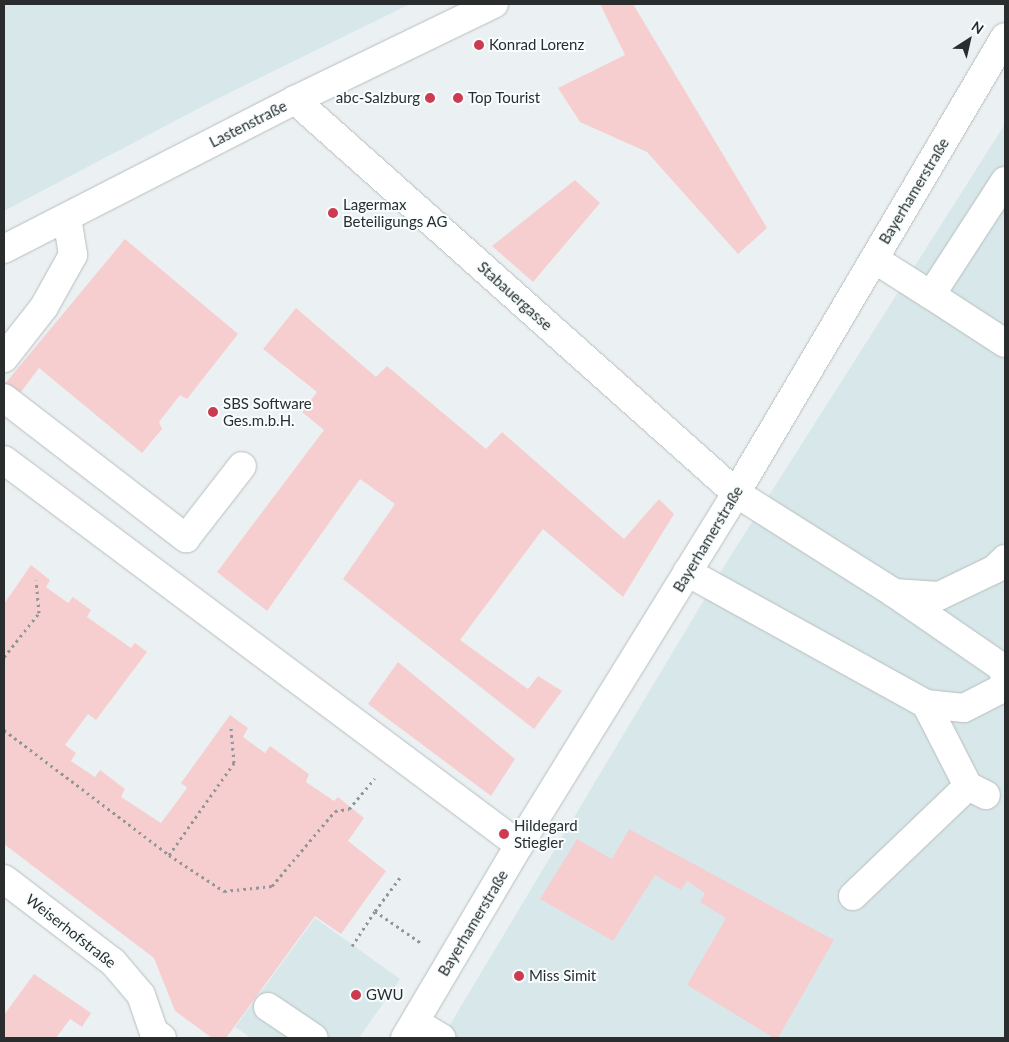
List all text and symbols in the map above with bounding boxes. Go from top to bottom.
north arrow [944,15,994,65]
text: N [969,17,987,37]
place label: Konrad Lorenz [489,36,584,54]
marker: Konrad Lorenz [473,39,485,51]
place label: abc-Salzburg [336,89,420,107]
place label: Top Tourist [468,89,541,107]
marker: abc-Salzburg [424,92,436,104]
marker: Top Tourist [452,92,464,104]
street label: Lastenstraße [206,97,290,151]
street label: Bayerhamerstraße [875,135,953,247]
place label: Lagermax Beteiligungs AG [343,195,448,230]
marker: Lagermax Beteiligungs AG [327,207,339,219]
street label: Stabauergasse [474,258,556,334]
place label: SBS Software Ges.m.b.H. [223,394,312,429]
marker: SBS Software Ges.m.b.H. [207,406,219,418]
street label: Bayerhamerstraße [669,483,747,595]
place label: Hildegard Stiegler [514,816,578,851]
marker: Hildegard Stiegler [498,828,510,840]
street label: Bayerhamerstraße [434,867,512,979]
street label: Weiserhofstraße [22,890,120,972]
place label: Miss Simit [529,967,596,985]
marker: Miss Simit [513,970,525,982]
place label: GWU [366,986,403,1004]
marker: GWU [350,989,362,1001]

